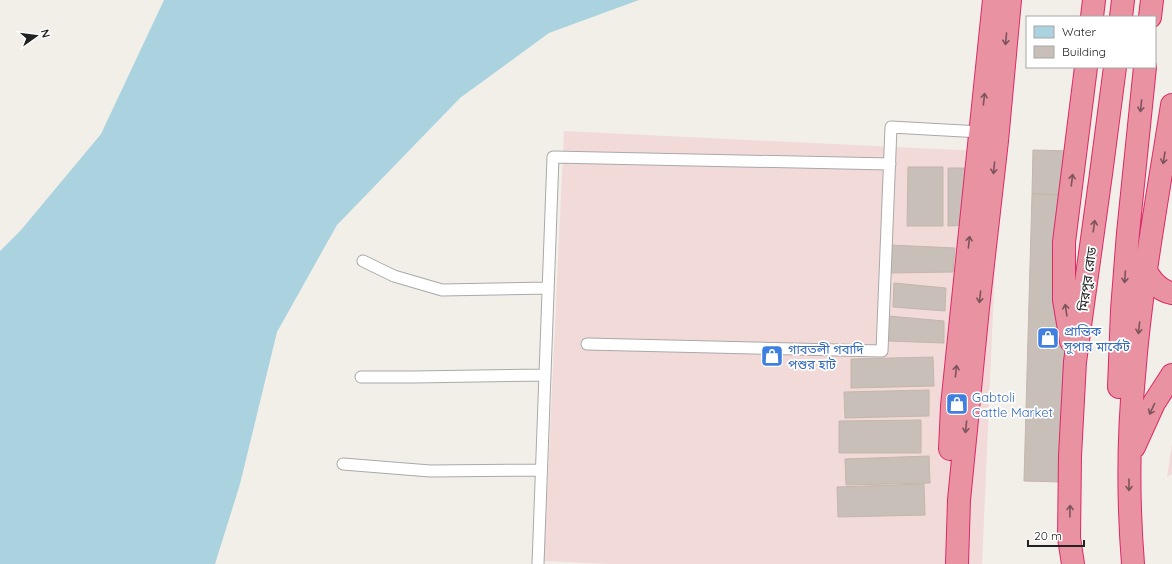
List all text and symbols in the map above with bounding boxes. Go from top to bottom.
north arrow [16,16,56,56]
legend [1026,16,1156,68]
text: Water [1062,24,1097,39]
text: N [38,28,53,39]
one-way arrow [1003,32,1010,45]
text: Building [1062,44,1106,59]
one-way arrow [980,93,988,106]
one-way arrow [1137,99,1144,112]
one-way arrow [1160,151,1168,164]
one-way arrow [990,161,998,174]
one-way arrow [1068,174,1076,187]
one-way arrow [1090,220,1098,233]
one-way arrow [966,236,973,249]
street label: মিরপুর রোড [1074,245,1101,313]
one-way arrow [1121,270,1128,283]
one-way arrow [976,290,983,303]
one-way arrow [1062,304,1070,317]
one-way arrow [1135,321,1143,334]
place label: প্রান্তিক সুপার মার্কেট [1063,323,1131,355]
shop icon: প্রান্তিক সুপার মার্কেট [1035,325,1061,351]
place label: গাবতলী গবাদি পশুর হাট [788,341,864,372]
shop icon: গাবতলী গবাদি পশুর হাট [759,343,785,369]
one-way arrow [952,365,960,378]
place label: Gabtoli Cattle Market [972,389,1053,420]
shop icon: Gabtoli Cattle Market [944,391,970,417]
one-way arrow [1148,402,1155,414]
one-way arrow [963,420,970,433]
one-way arrow [1125,478,1133,491]
one-way arrow [1066,505,1074,518]
scale bar [1028,522,1084,548]
text: 20 m [1034,528,1062,543]

